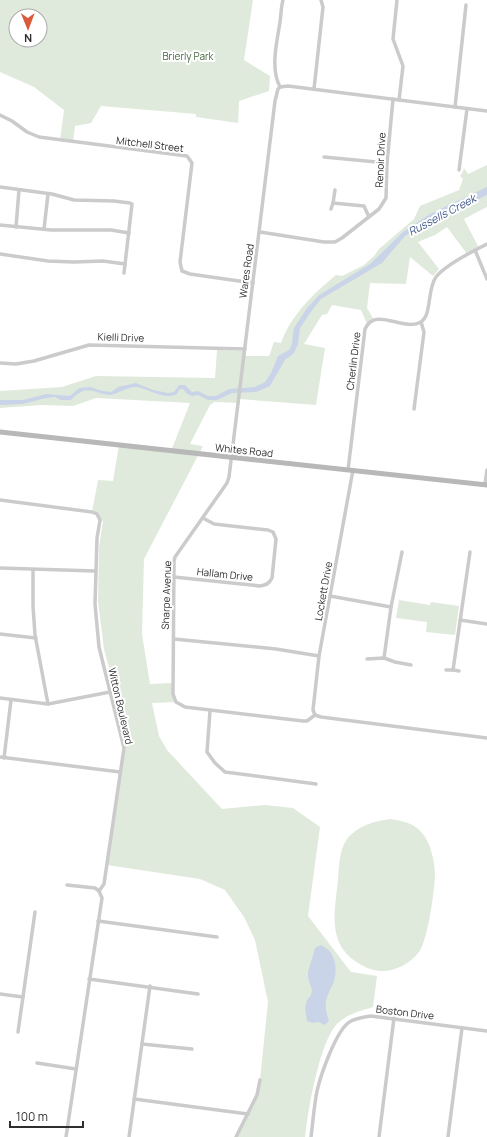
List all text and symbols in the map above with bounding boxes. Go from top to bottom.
north arrow [8,8,48,48]
text: N [24,31,32,46]
park label: Brierly Park [162,49,215,63]
street label: Renoir Drive [372,132,388,188]
street label: Mitchell Street [115,133,185,155]
water label: Russells Creek [405,190,480,239]
street label: Wares Road [235,243,257,299]
street label: Kielli Drive [98,329,145,345]
street label: Cherlin Drive [342,331,364,391]
street label: Whites Road [214,440,274,460]
street label: Sharpe Avenue [158,560,174,630]
street label: Lockett Drive [311,560,335,622]
street label: Hallam Drive [196,564,254,584]
street label: Witton Boulevard [105,666,137,746]
street label: Boston Drive [375,1001,435,1023]
scale bar [10,1103,83,1129]
text: 100 m [16,1108,48,1125]

